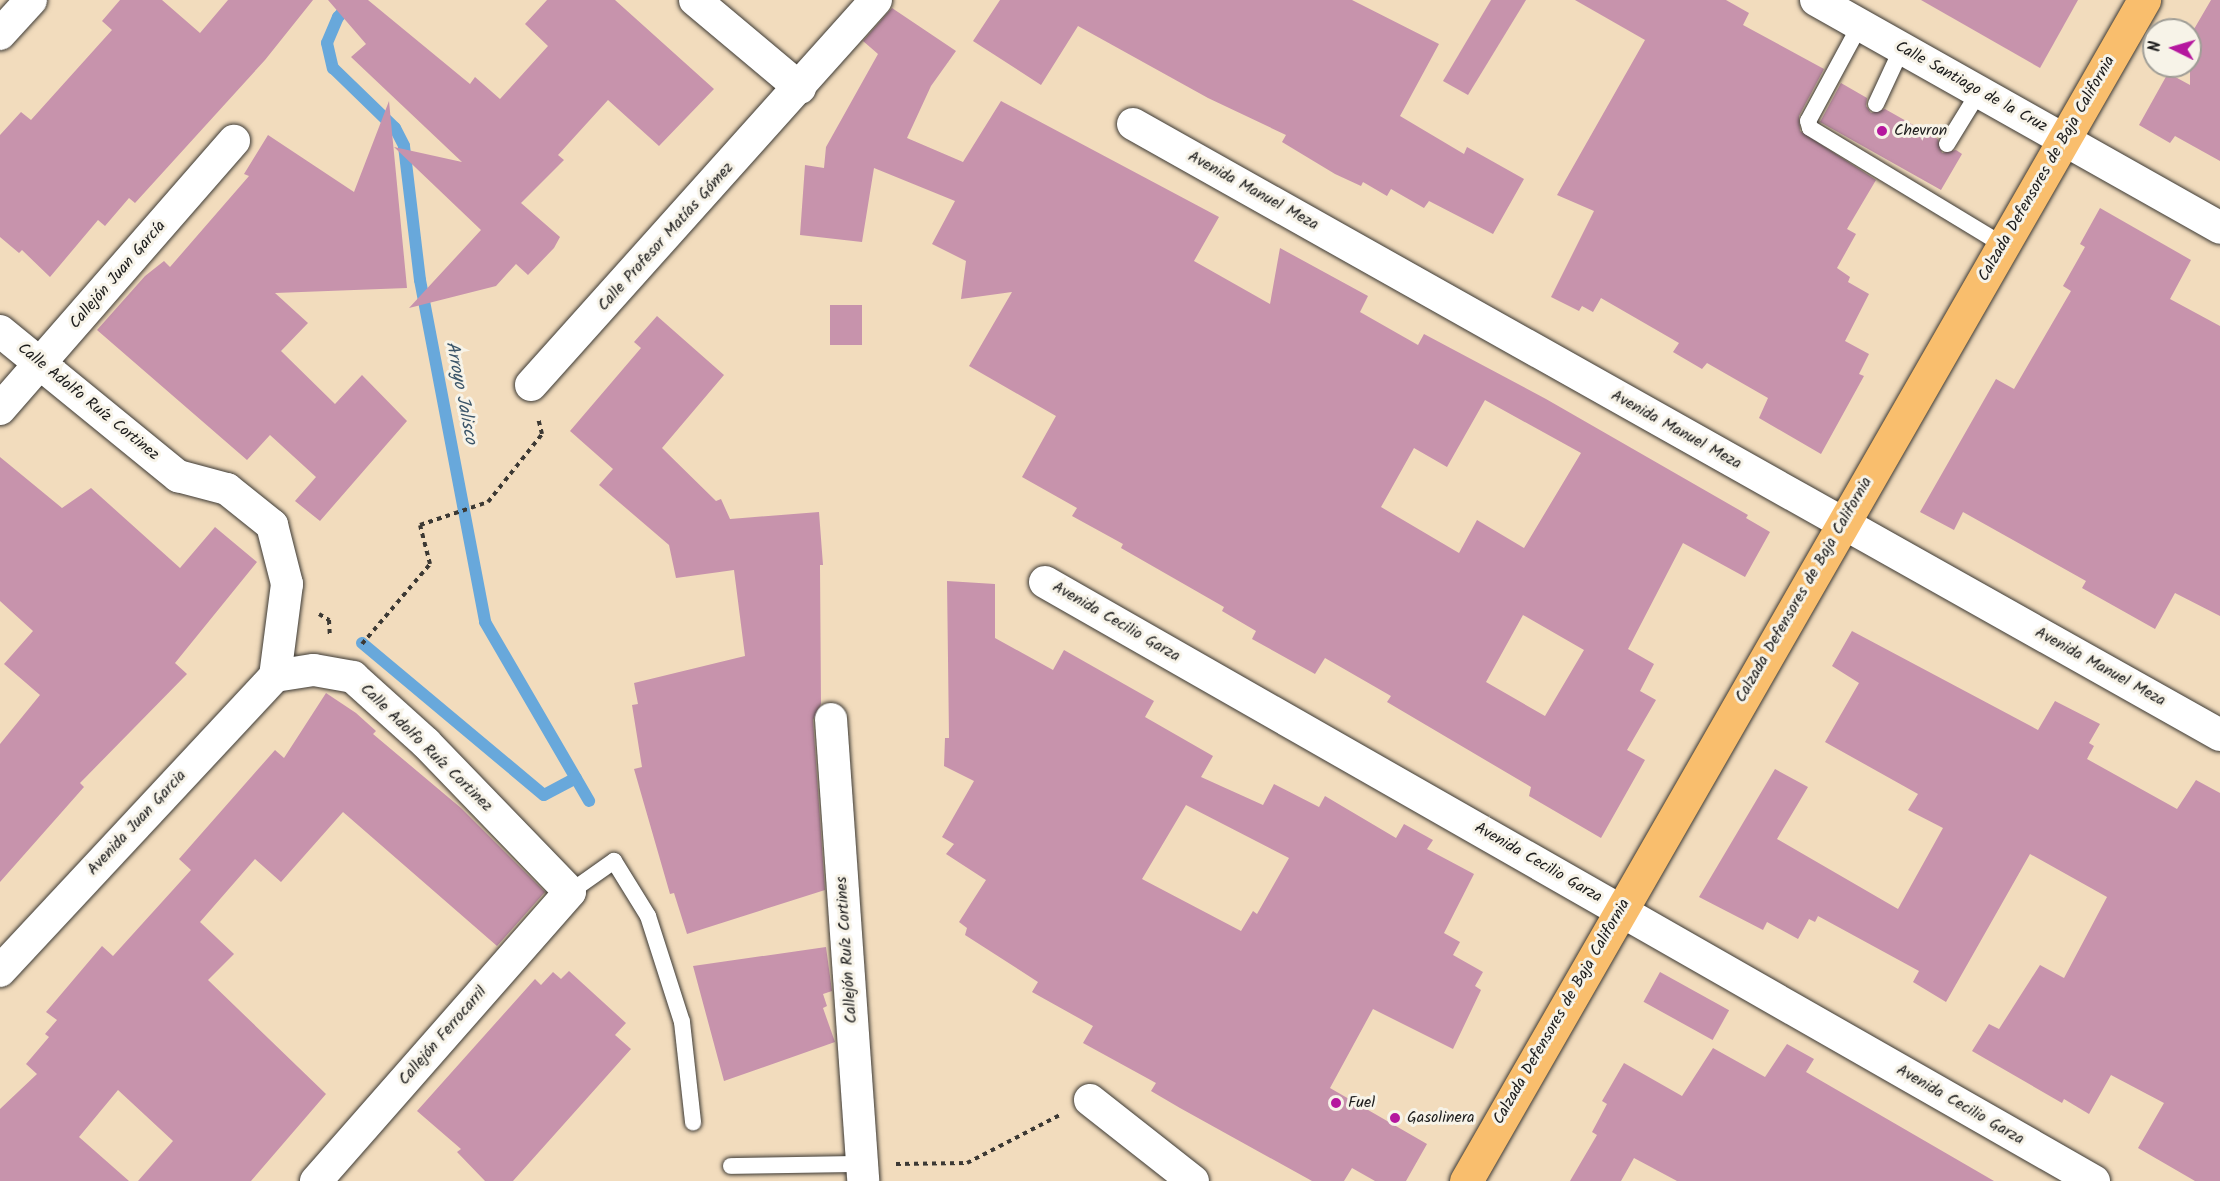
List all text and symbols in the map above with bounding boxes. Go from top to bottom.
north arrow [2142,18,2202,78]
street label: Calle Santiago de la Cruz [1892,37,2050,137]
text: N [2143,40,2168,53]
street label: Calzada Defensores de Baja California [1974,53,2120,285]
place label: Chevron [1894,121,1947,141]
marker: Chevron [1875,124,1889,138]
street label: Avenida Manuel Meza [1184,147,1322,235]
street label: Calle Profesor Matías Gómez [594,159,738,315]
street label: Callejón Juan García [66,217,170,333]
street label: Calle Adolfo Ruíz Cortinez [13,339,163,465]
water label: Arroyo Jalisco [439,340,481,446]
street label: Avenida Manuel Meza [1607,386,1745,474]
street label: Calzada Defensores de Baja California [1731,474,1877,706]
street label: Avenida Cecilio Garza [1049,578,1183,666]
street label: Avenida Manuel Meza [2031,623,2169,711]
street label: Calle Adolfo Ruíz Cortinez [356,680,496,816]
street label: Avenida Juan Garcia [83,767,191,879]
street label: Avenida Cecilio Garza [1471,819,1605,907]
street label: Callejón Ruíz Cortines [832,876,862,1024]
street label: Calzada Defensores de Baja California [1489,896,1635,1128]
street label: Callejón Ferrocarril [395,983,491,1089]
street label: Avenida Cecilio Garza [1893,1061,2027,1149]
place label: Fuel [1348,1093,1375,1113]
marker: Fuel [1329,1096,1343,1110]
place label: Gasolinera [1407,1108,1475,1128]
marker: Gasolinera [1388,1111,1402,1125]

